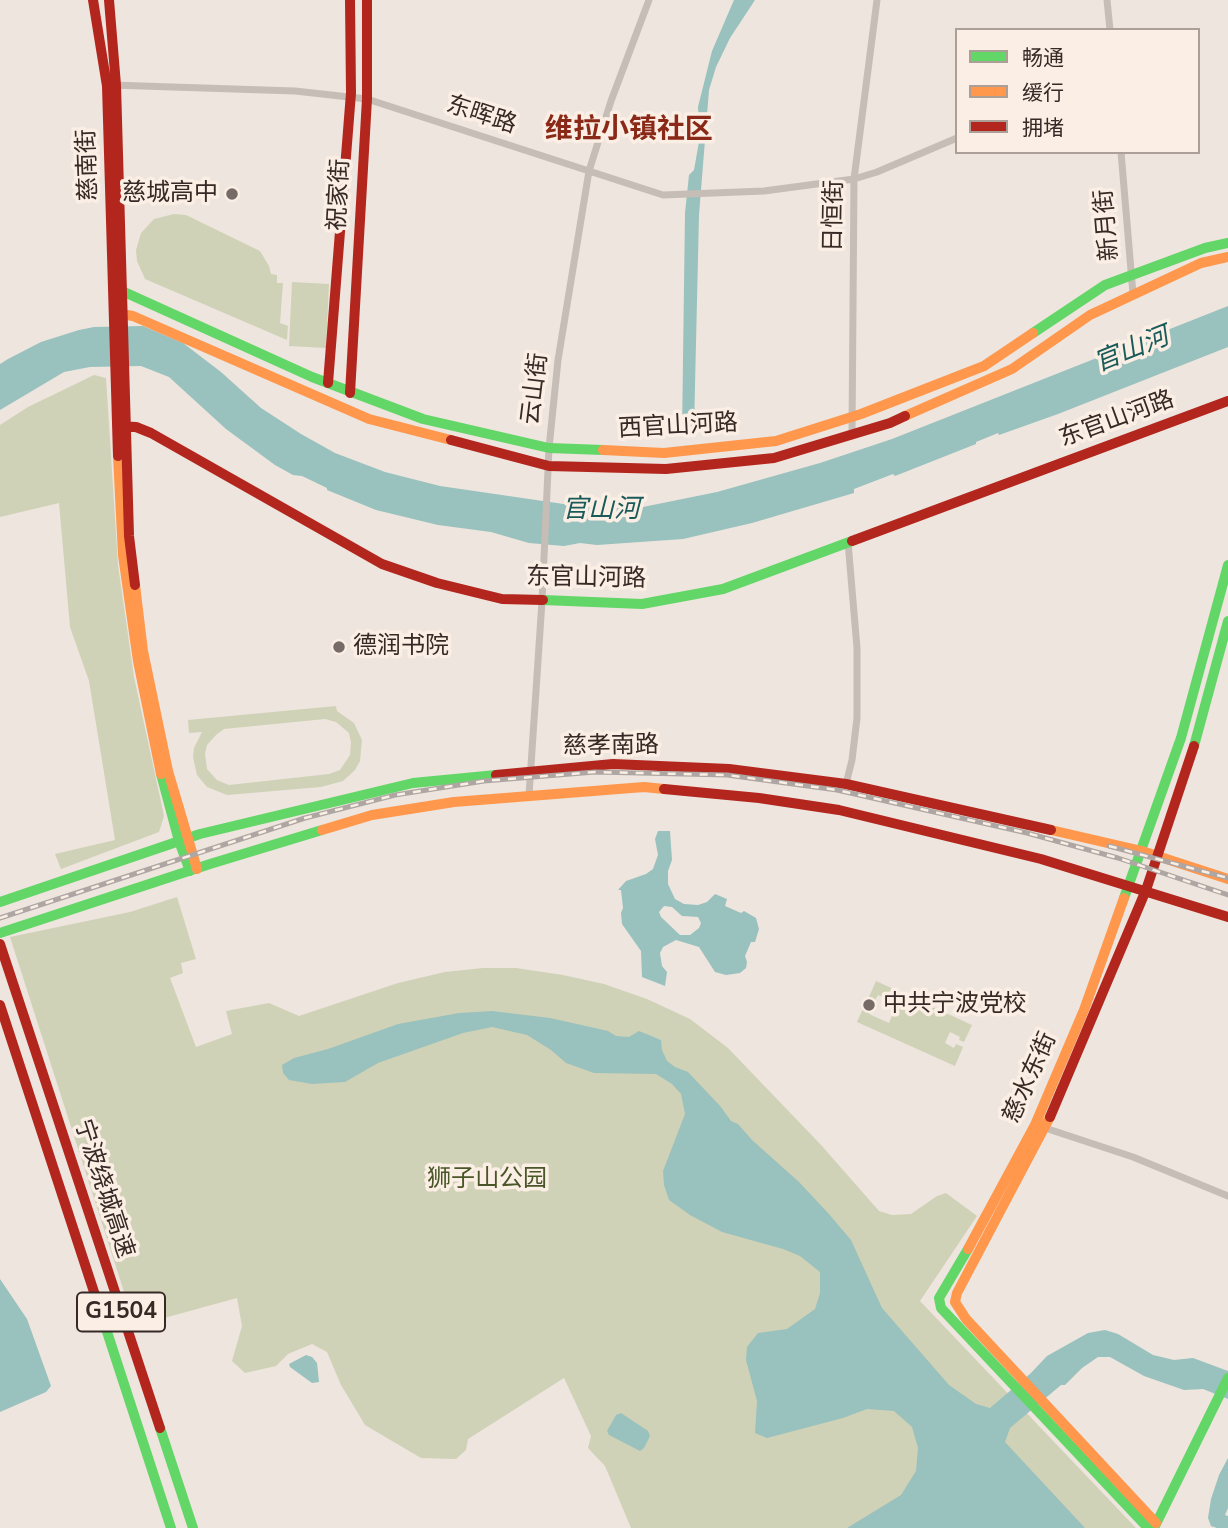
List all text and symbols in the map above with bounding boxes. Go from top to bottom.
legend [955,28,1200,154]
text: 畅通 [1022,44,1064,72]
text: 缓行 [1022,79,1064,107]
street label: 东晖路 [442,91,520,141]
district label: 维拉小镇社区 [545,114,713,148]
text: 拥堵 [1022,114,1064,142]
street label: 慈南街 [73,129,105,201]
street label: 祝家街 [324,158,356,232]
place label: 慈城高中 [122,180,218,208]
street label: 日恒街 [820,180,850,252]
marker: 慈城高中 [224,186,240,202]
street label: 新月街 [1091,188,1125,262]
water label: 官山河 [1090,322,1174,380]
street label: 云山街 [517,352,555,426]
street label: 东官山河路 [1056,386,1178,454]
street label: 西官山河路 [617,409,739,445]
water label: 官山河 [562,495,640,527]
street label: 东官山河路 [526,564,646,594]
place label: 德润书院 [353,633,449,661]
marker: 德润书院 [331,639,347,655]
street label: 慈孝南路 [563,732,659,762]
place label: 中共宁波党校 [883,991,1027,1019]
marker: 中共宁波党校 [861,997,877,1013]
street label: 慈水东街 [998,1028,1064,1128]
street label: 宁波绕城高速 [67,1116,139,1262]
park label: 狮子山公园 [427,1166,547,1194]
road number: G1504 [77,1292,165,1331]

